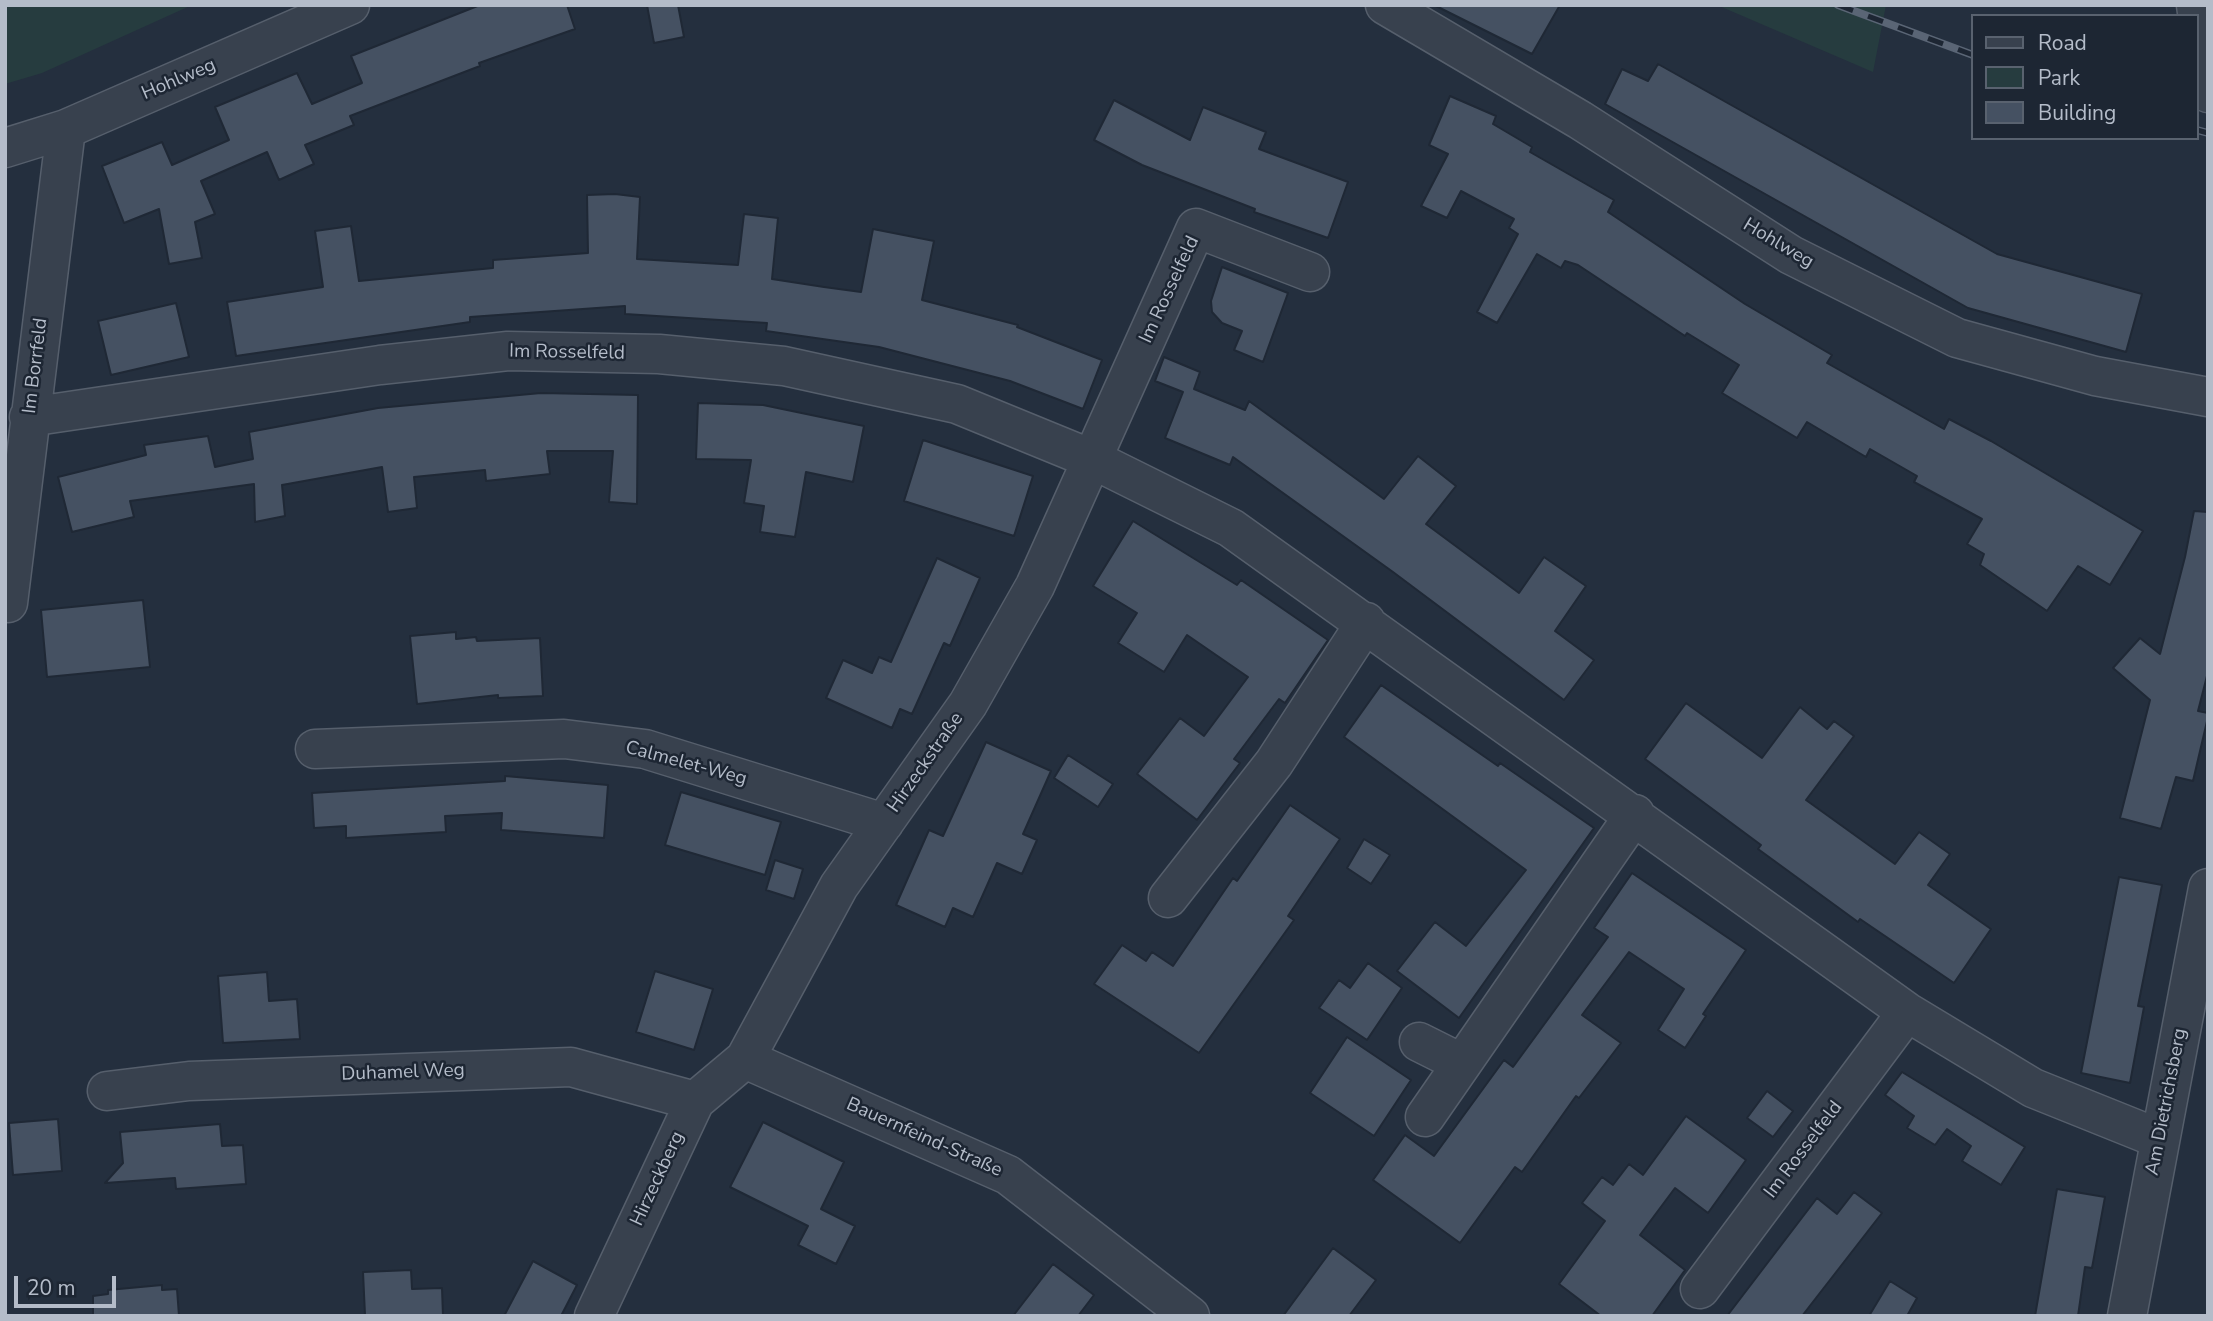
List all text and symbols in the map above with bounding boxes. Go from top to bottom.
legend [1972,14,2199,140]
text: Road [2038,29,2087,57]
street label: Hohlweg [139,54,219,106]
text: Park [2038,64,2080,92]
text: Building [2038,99,2116,127]
street label: Hohlweg [1739,214,1817,274]
street label: Im Rosselfeld [1135,233,1205,347]
street label: Im Borrfeld [19,317,53,415]
street label: Im Rosselfeld [509,341,625,365]
street label: Hirzeckstraße [883,709,969,817]
street label: Calmelet-Weg [623,737,749,791]
street label: Am Dietrichsberg [2142,1027,2192,1177]
street label: Duhamel Weg [341,1059,465,1087]
street label: Bauernfeind-Straße [843,1093,1005,1183]
street label: Im Rosselfeld [1760,1097,1848,1203]
street label: Hirzeckberg [626,1128,690,1230]
scale bar [18,1262,119,1306]
text: 20 m [27,1274,76,1302]

